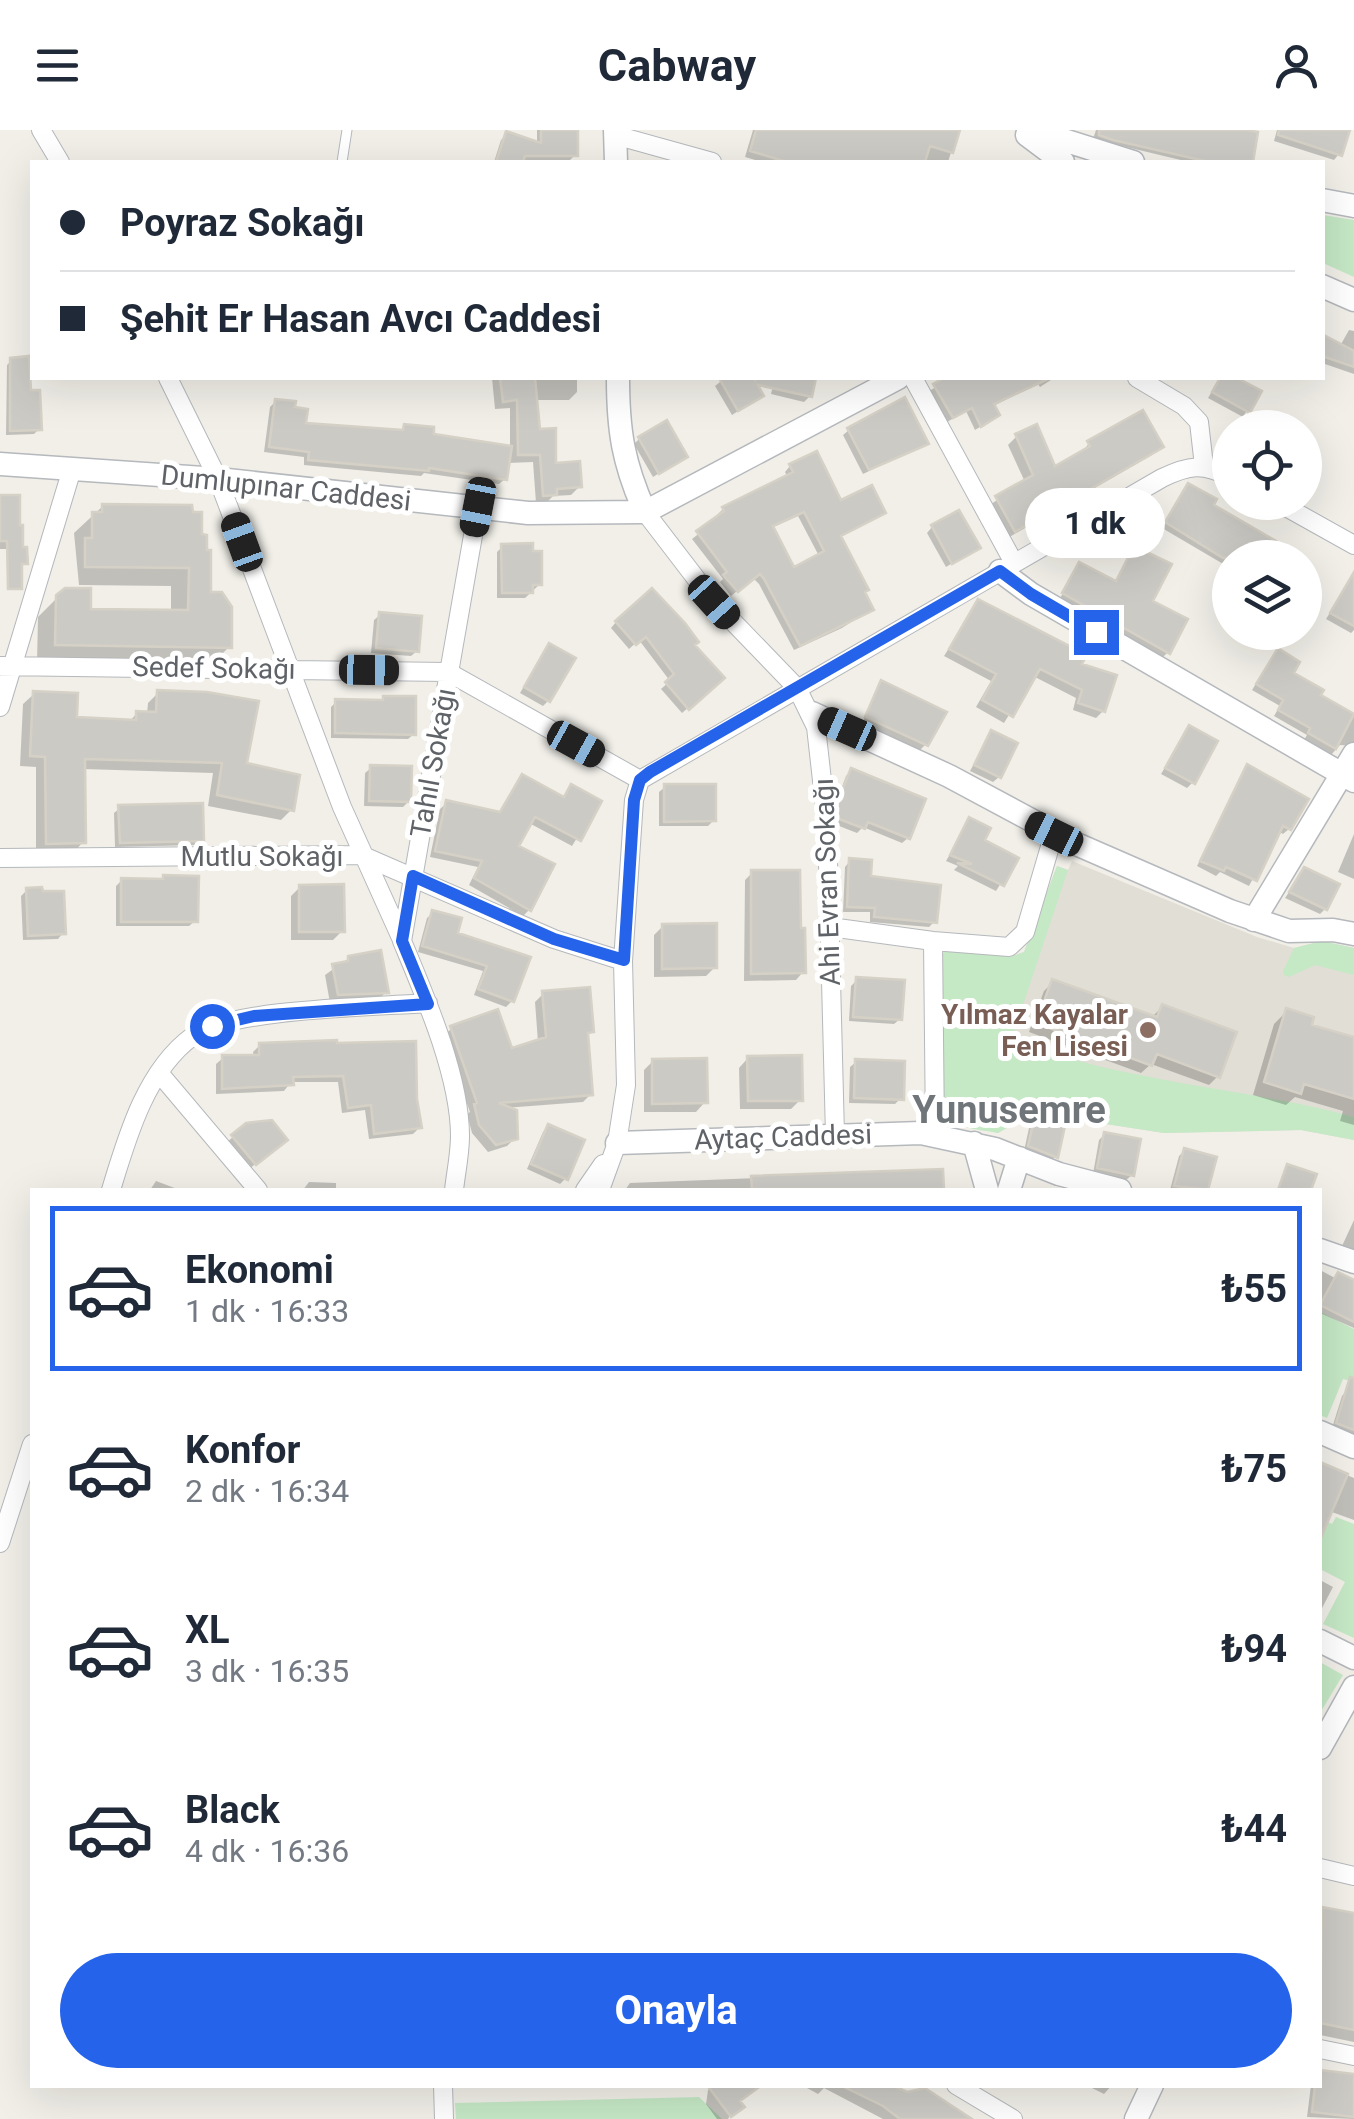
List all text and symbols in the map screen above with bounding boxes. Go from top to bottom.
icon: menu [30,38,85,93]
icon: person [1269,38,1324,93]
text: Cabway [598,39,756,92]
text: Poyraz Sokağı [120,201,365,245]
text: Şehit Er Hasan Avcı Caddesi [120,297,601,341]
map controls [1212,410,1322,650]
button: locate [1212,410,1322,520]
street label: Dumlupınar Caddesi [159,458,413,518]
car [458,475,498,539]
callout: 1 dk [1026,487,1166,557]
text: 1 dk [1064,504,1126,542]
car [218,509,266,575]
button: layers [1212,540,1322,650]
car [683,570,745,634]
route end [1074,610,1119,655]
street label: Sedef Sokağı [132,650,296,686]
car [339,654,399,686]
street label: Tahıl Sokağı [404,686,462,840]
car [813,703,881,755]
car [542,716,610,772]
street label: Ahi Evran Sokağı [807,778,847,986]
car [1020,807,1088,861]
street label: Mutlu Sokağı [181,840,343,873]
place label: Yılmaz Kayalar Fen Lisesi [941,998,1128,1063]
route start [190,1004,235,1049]
marker: Yılmaz Kayalar Fen Lisesi [1137,1019,1159,1041]
district label: Yunusemre [912,1088,1106,1132]
street label: Aytaç Caddesi [693,1117,873,1157]
icon: car [65,1244,155,1334]
text: Ekonomi [185,1248,334,1292]
text: ₺55 [1221,1267,1287,1311]
text: 1 dk · 16:33 [185,1292,349,1330]
icon: car [65,1424,155,1514]
text: Konfor [185,1428,300,1472]
text: ₺75 [1221,1447,1287,1491]
text: 2 dk · 16:34 [185,1472,349,1510]
icon: car [65,1604,155,1694]
text: XL [185,1608,230,1652]
text: ₺94 [1221,1627,1287,1671]
text: 3 dk · 16:35 [185,1652,349,1690]
icon: car [65,1784,155,1874]
text: Black [185,1788,280,1832]
text: ₺44 [1221,1807,1287,1851]
text: 4 dk · 16:36 [185,1832,349,1870]
button: Onayla [60,1953,1292,2068]

